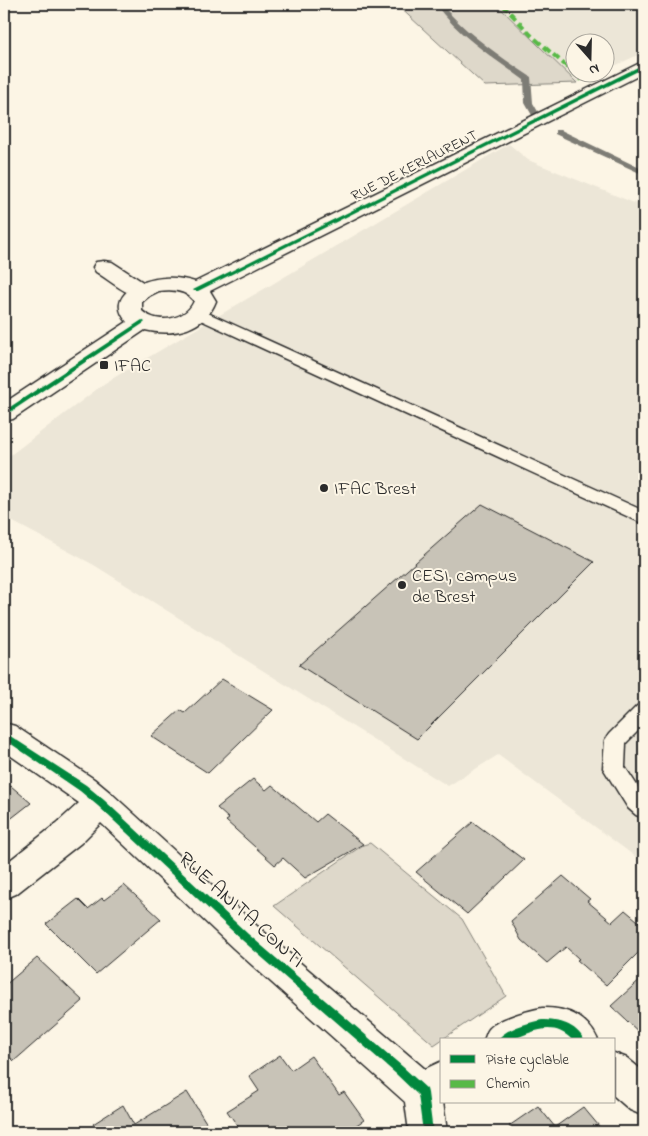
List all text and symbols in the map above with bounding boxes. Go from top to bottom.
north arrow [566,32,616,82]
text: N [586,57,602,80]
street label: RUE DE KERLAURENT [347,124,482,207]
place label: IFAC [114,354,151,380]
marker: IFAC [98,359,110,371]
place label: IFAC Brest [334,477,416,503]
marker: IFAC Brest [318,482,330,494]
place label: CESI, campus de Brest [412,564,517,611]
marker: CESI, campus de Brest [396,579,408,591]
street label: RUE ANITA CONTI [171,845,311,975]
legend [440,1038,616,1104]
text: Piste cyclable [486,1049,569,1072]
text: Chemin [486,1073,530,1095]

